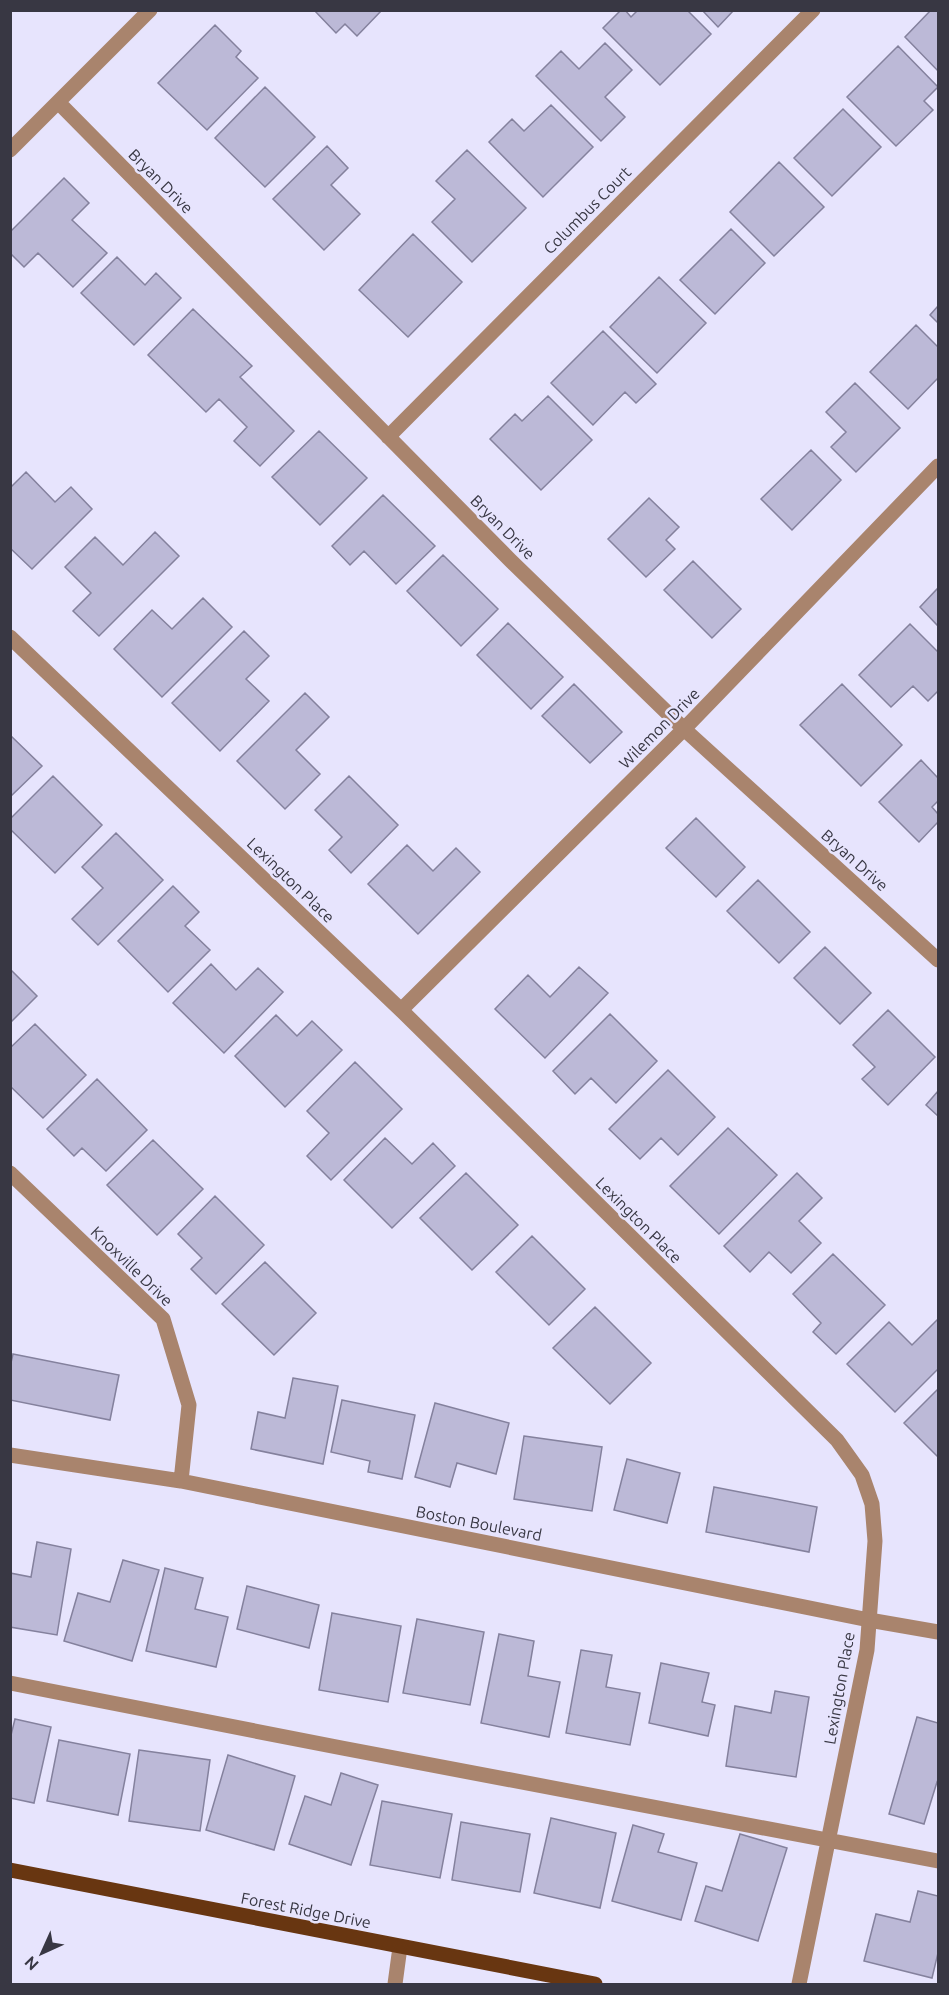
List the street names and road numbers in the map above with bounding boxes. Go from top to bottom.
street label: Bryan Drive [125,145,197,217]
street label: Columbus Court [540,162,635,257]
street label: Bryan Drive [467,491,539,563]
street label: Wilemon Drive [615,684,703,772]
street label: Bryan Drive [818,826,892,894]
street label: Lexington Place [244,834,338,926]
street label: Lexington Place [592,1173,686,1267]
street label: Knoxville Drive [87,1222,177,1310]
street label: Boston Boulevard [414,1502,544,1544]
street label: Lexington Place [820,1630,858,1746]
street label: Forest Ridge Drive [239,1889,373,1931]

